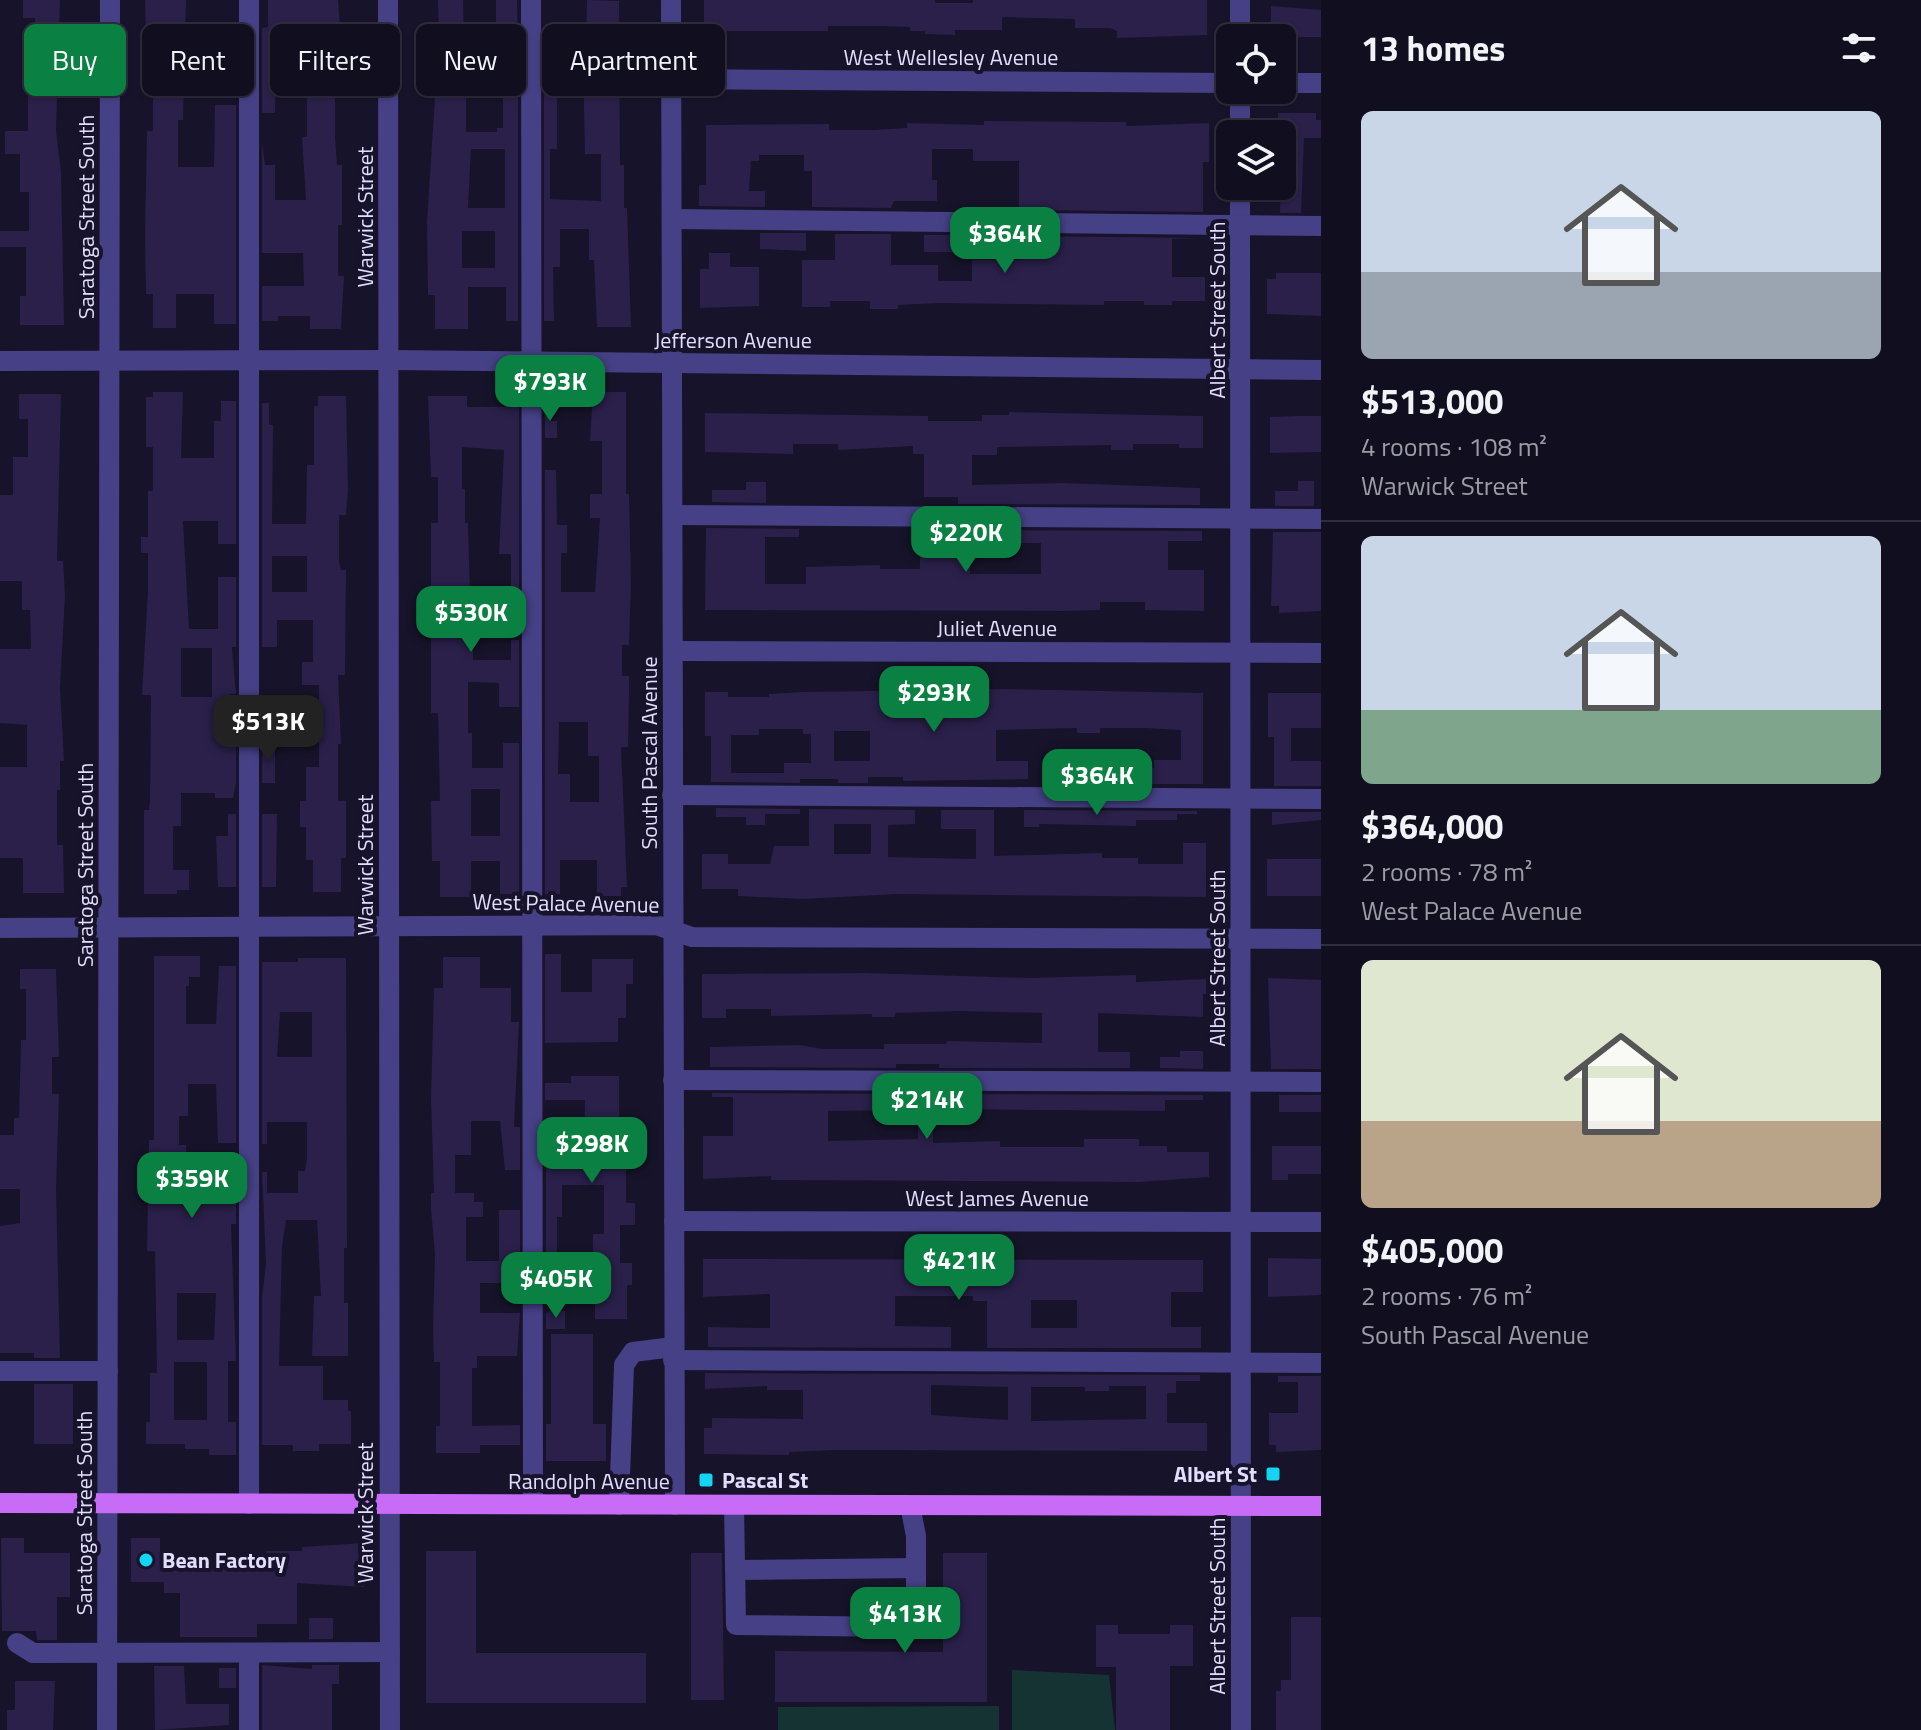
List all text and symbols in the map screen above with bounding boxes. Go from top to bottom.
text: 13 homes [1361,22,1505,74]
chip: Buy [24,24,126,96]
chip: Rent [142,24,254,96]
chip: Filters [270,24,400,96]
chip: New [416,24,526,96]
chip: Apartment [542,24,725,96]
map controls [1216,24,1296,200]
button: locate [1216,24,1296,104]
icon: filters [1837,26,1881,70]
street label: West Wellesley Avenue [844,40,1058,74]
street label: Saratoga Street South [69,115,103,319]
button: layers [1216,120,1296,200]
street label: Warwick Street [348,146,382,288]
icon: home [1549,163,1693,307]
pin: $364K [949,207,1061,275]
text: $364K [968,213,1042,252]
street label: Albert Street South [1200,221,1234,399]
street label: Jefferson Avenue [654,323,812,357]
pin: $793K [494,355,606,423]
text: $793K [513,361,587,400]
text: $513,000 [1361,375,1503,427]
text: 4 rooms · 108 m² [1361,427,1547,466]
text: Warwick Street [1361,466,1528,505]
pin: $220K [910,506,1022,574]
text: $220K [929,512,1003,551]
pin: $530K [415,586,527,654]
icon: home [1549,588,1693,732]
text: $530K [434,592,508,631]
street label: Juliet Avenue [937,611,1057,645]
street label: South Pascal Avenue [632,656,666,850]
pin: $293K [878,666,990,734]
text: $293K [897,672,971,711]
pin: $513K [212,695,324,763]
text: $513K [231,701,305,740]
pin: $364K [1041,749,1153,817]
text: $364K [1060,755,1134,794]
street label: Saratoga Street South [68,763,102,967]
street label: Warwick Street [348,794,382,936]
text: $364,000 [1361,800,1503,852]
text: 2 rooms · 78 m² [1361,852,1532,891]
street label: Albert Street South [1200,869,1234,1047]
street label: West Palace Avenue [472,884,660,922]
text: West Palace Avenue [1361,891,1582,930]
icon: home [1549,1012,1693,1156]
pin: $214K [871,1073,983,1141]
text: $214K [890,1079,964,1118]
pin: $298K [536,1117,648,1185]
text: $298K [555,1123,629,1162]
pin: $359K [136,1152,248,1220]
text: $359K [155,1158,229,1197]
street label: West James Avenue [905,1181,1089,1215]
text: $405,000 [1361,1224,1503,1276]
pin: $421K [903,1234,1015,1302]
text: $421K [922,1240,996,1279]
pin: $405K [500,1252,612,1320]
text: $405K [519,1258,593,1297]
text: 2 rooms · 76 m² [1361,1276,1532,1315]
text: South Pascal Avenue [1361,1315,1589,1354]
street label: Saratoga Street South [67,1411,101,1615]
street label: Warwick Street [348,1442,382,1584]
place label: Albert St [1174,1457,1257,1491]
place label: Pascal St [722,1463,808,1497]
street label: Randolph Avenue [508,1464,670,1498]
marker: Albert St [1264,1465,1282,1483]
marker: Pascal St [697,1471,715,1489]
street label: Albert Street South [1200,1517,1234,1695]
place label: Bean Factory [162,1543,286,1577]
marker: Bean Factory [137,1551,155,1569]
pin: $413K [849,1587,961,1655]
text: $413K [868,1593,942,1632]

